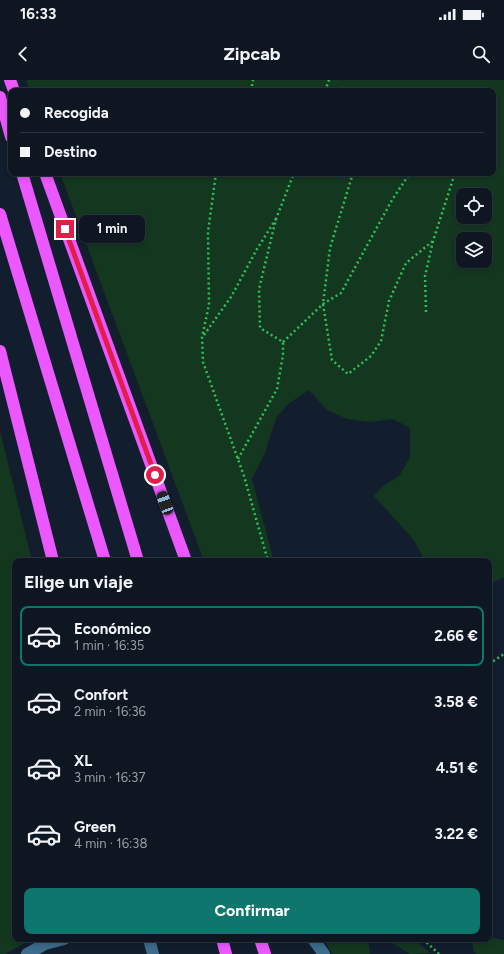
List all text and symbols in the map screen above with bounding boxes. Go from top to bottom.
text: 16:33 [20,5,56,23]
icon: back [12,43,34,65]
text: Zipcab [223,43,281,65]
icon: search [470,43,492,65]
text: Recogida [44,104,109,122]
text: Destino [44,143,97,161]
map controls [456,188,492,268]
button: locate [456,188,492,224]
callout: 1 min [79,215,145,243]
route end [56,220,74,238]
text: 1 min [97,221,127,236]
button: layers [456,232,492,268]
route start [146,466,164,484]
car [155,490,175,516]
text: Elige un viaje [24,571,133,593]
icon: car [26,618,62,654]
text: Económico [74,620,151,638]
text: 2.66 € [434,627,478,645]
text: 1 min · 16:35 [74,638,144,653]
icon: car [26,684,62,720]
text: Confort [74,686,128,704]
text: 3.58 € [434,693,478,711]
text: 2 min · 16:36 [74,704,146,719]
icon: car [26,750,62,786]
text: XL [74,752,92,770]
text: 4.51 € [436,759,478,777]
text: 3 min · 16:37 [74,770,145,785]
icon: car [26,816,62,852]
text: Green [74,818,116,836]
text: 3.22 € [435,825,478,843]
text: 4 min · 16:38 [74,836,147,851]
button: Confirmar [24,888,480,934]

